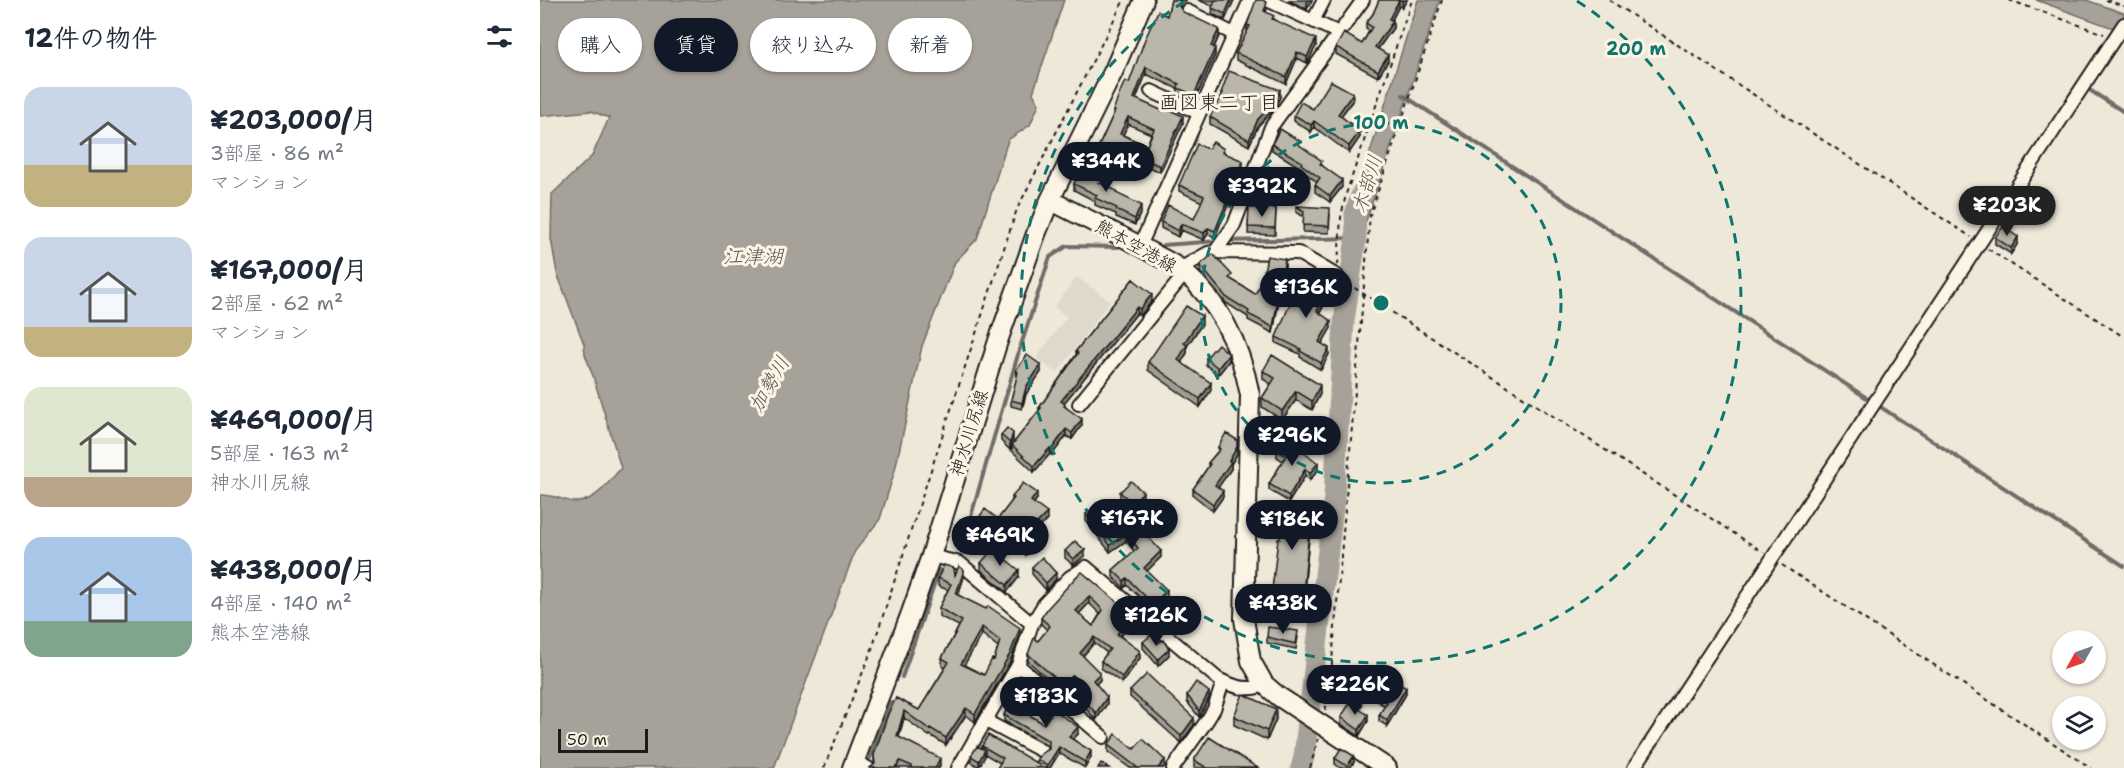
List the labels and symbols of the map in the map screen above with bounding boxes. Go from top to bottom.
text: 200 m [1606,37,1667,61]
district label: 画図東二丁目 [1159,89,1279,115]
text: 100 m [1353,111,1409,135]
pin: ¥344K [1064,142,1148,193]
water label: 木部川 [1346,152,1388,216]
pin: ¥392K [1220,167,1304,218]
pin: ¥203K [1965,186,2049,237]
street label: 熊本空港線 [1091,214,1181,278]
water label: 江津湖 [723,243,785,269]
pin: ¥136K [1264,268,1348,319]
centre of rings [1371,293,1391,313]
water label: 加勢川 [743,352,795,416]
street label: 神水川尻線 [944,386,994,480]
pin: ¥296K [1250,416,1334,467]
pin: ¥167K [1090,499,1174,550]
pin: ¥186K [1250,500,1334,551]
pin: ¥469K [958,516,1042,567]
pin: ¥438K [1241,584,1325,635]
pin: ¥126K [1114,596,1198,647]
north arrow [2052,630,2106,684]
pin: ¥226K [1313,665,1397,716]
pin: ¥183K [1004,677,1088,728]
scale bar [558,726,648,754]

